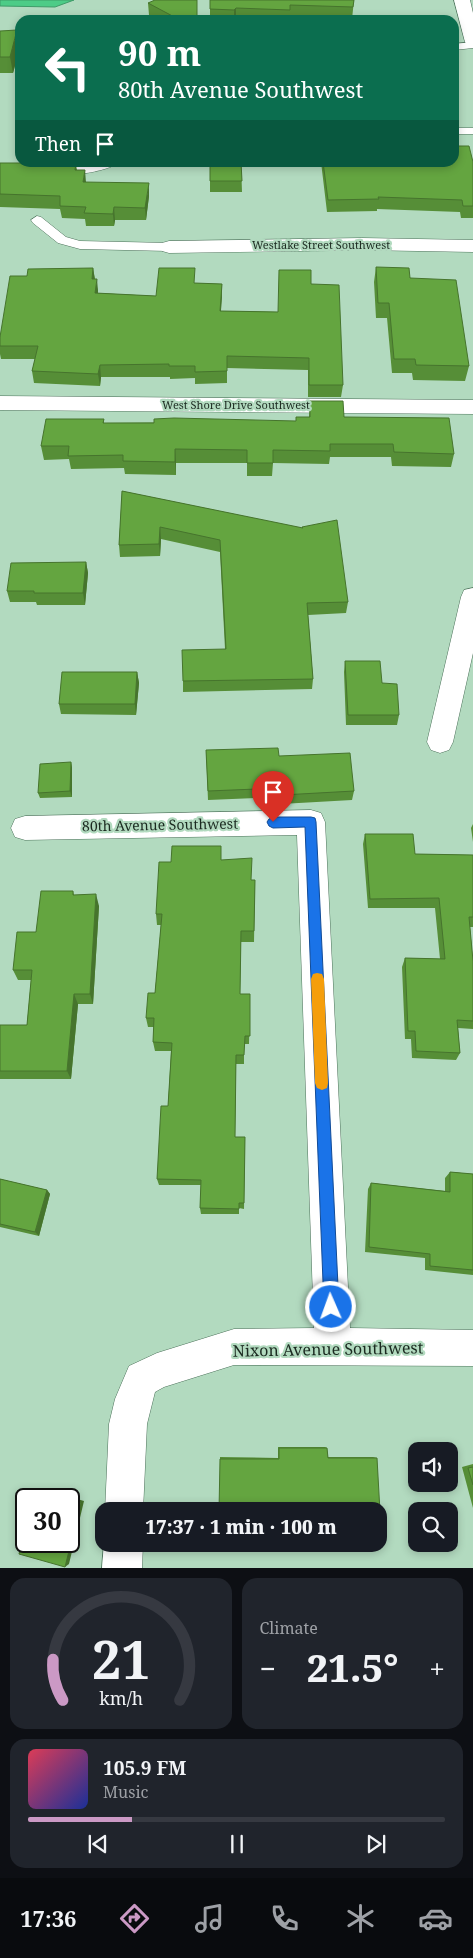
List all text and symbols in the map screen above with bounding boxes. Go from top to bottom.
text: 90 m [118,29,201,76]
icon: left [35,35,100,100]
text: 80th Avenue Southwest [118,74,363,104]
icon: arrive [91,130,119,158]
text: Then [35,131,81,157]
street label: Westlake Street Southwest [252,237,390,252]
street label: West Shore Drive Southwest [162,397,310,412]
pin [252,771,294,822]
icon: arrive [259,778,287,806]
street label: 80th Avenue Southwest [82,814,238,835]
position arrow [304,1280,356,1332]
street label: Nixon Avenue Southwest [232,1336,424,1362]
map controls [408,1442,458,1552]
button: sound [408,1442,458,1492]
speed limit sign: 30 [15,1488,80,1553]
button: search [408,1502,458,1552]
text: 17:37 · 1 min · 100 m [145,1514,337,1540]
text: Climate [260,1617,318,1639]
text: 21 [91,1623,150,1694]
text: 21.5° [307,1641,398,1693]
text: − [260,1649,276,1687]
text: + [429,1649,445,1687]
text: km/h [99,1686,143,1710]
text: 105.9 FM [103,1755,186,1781]
text: Music [103,1781,148,1803]
icon: previous [84,1830,112,1858]
icon: pause [223,1830,251,1858]
icon: next [362,1830,390,1858]
icon: directions [117,1901,152,1936]
icon: music [192,1901,227,1936]
icon: phone [267,1901,302,1936]
icon: climate [343,1901,378,1936]
icon: car [418,1901,453,1936]
text: 17:36 [20,1903,77,1933]

